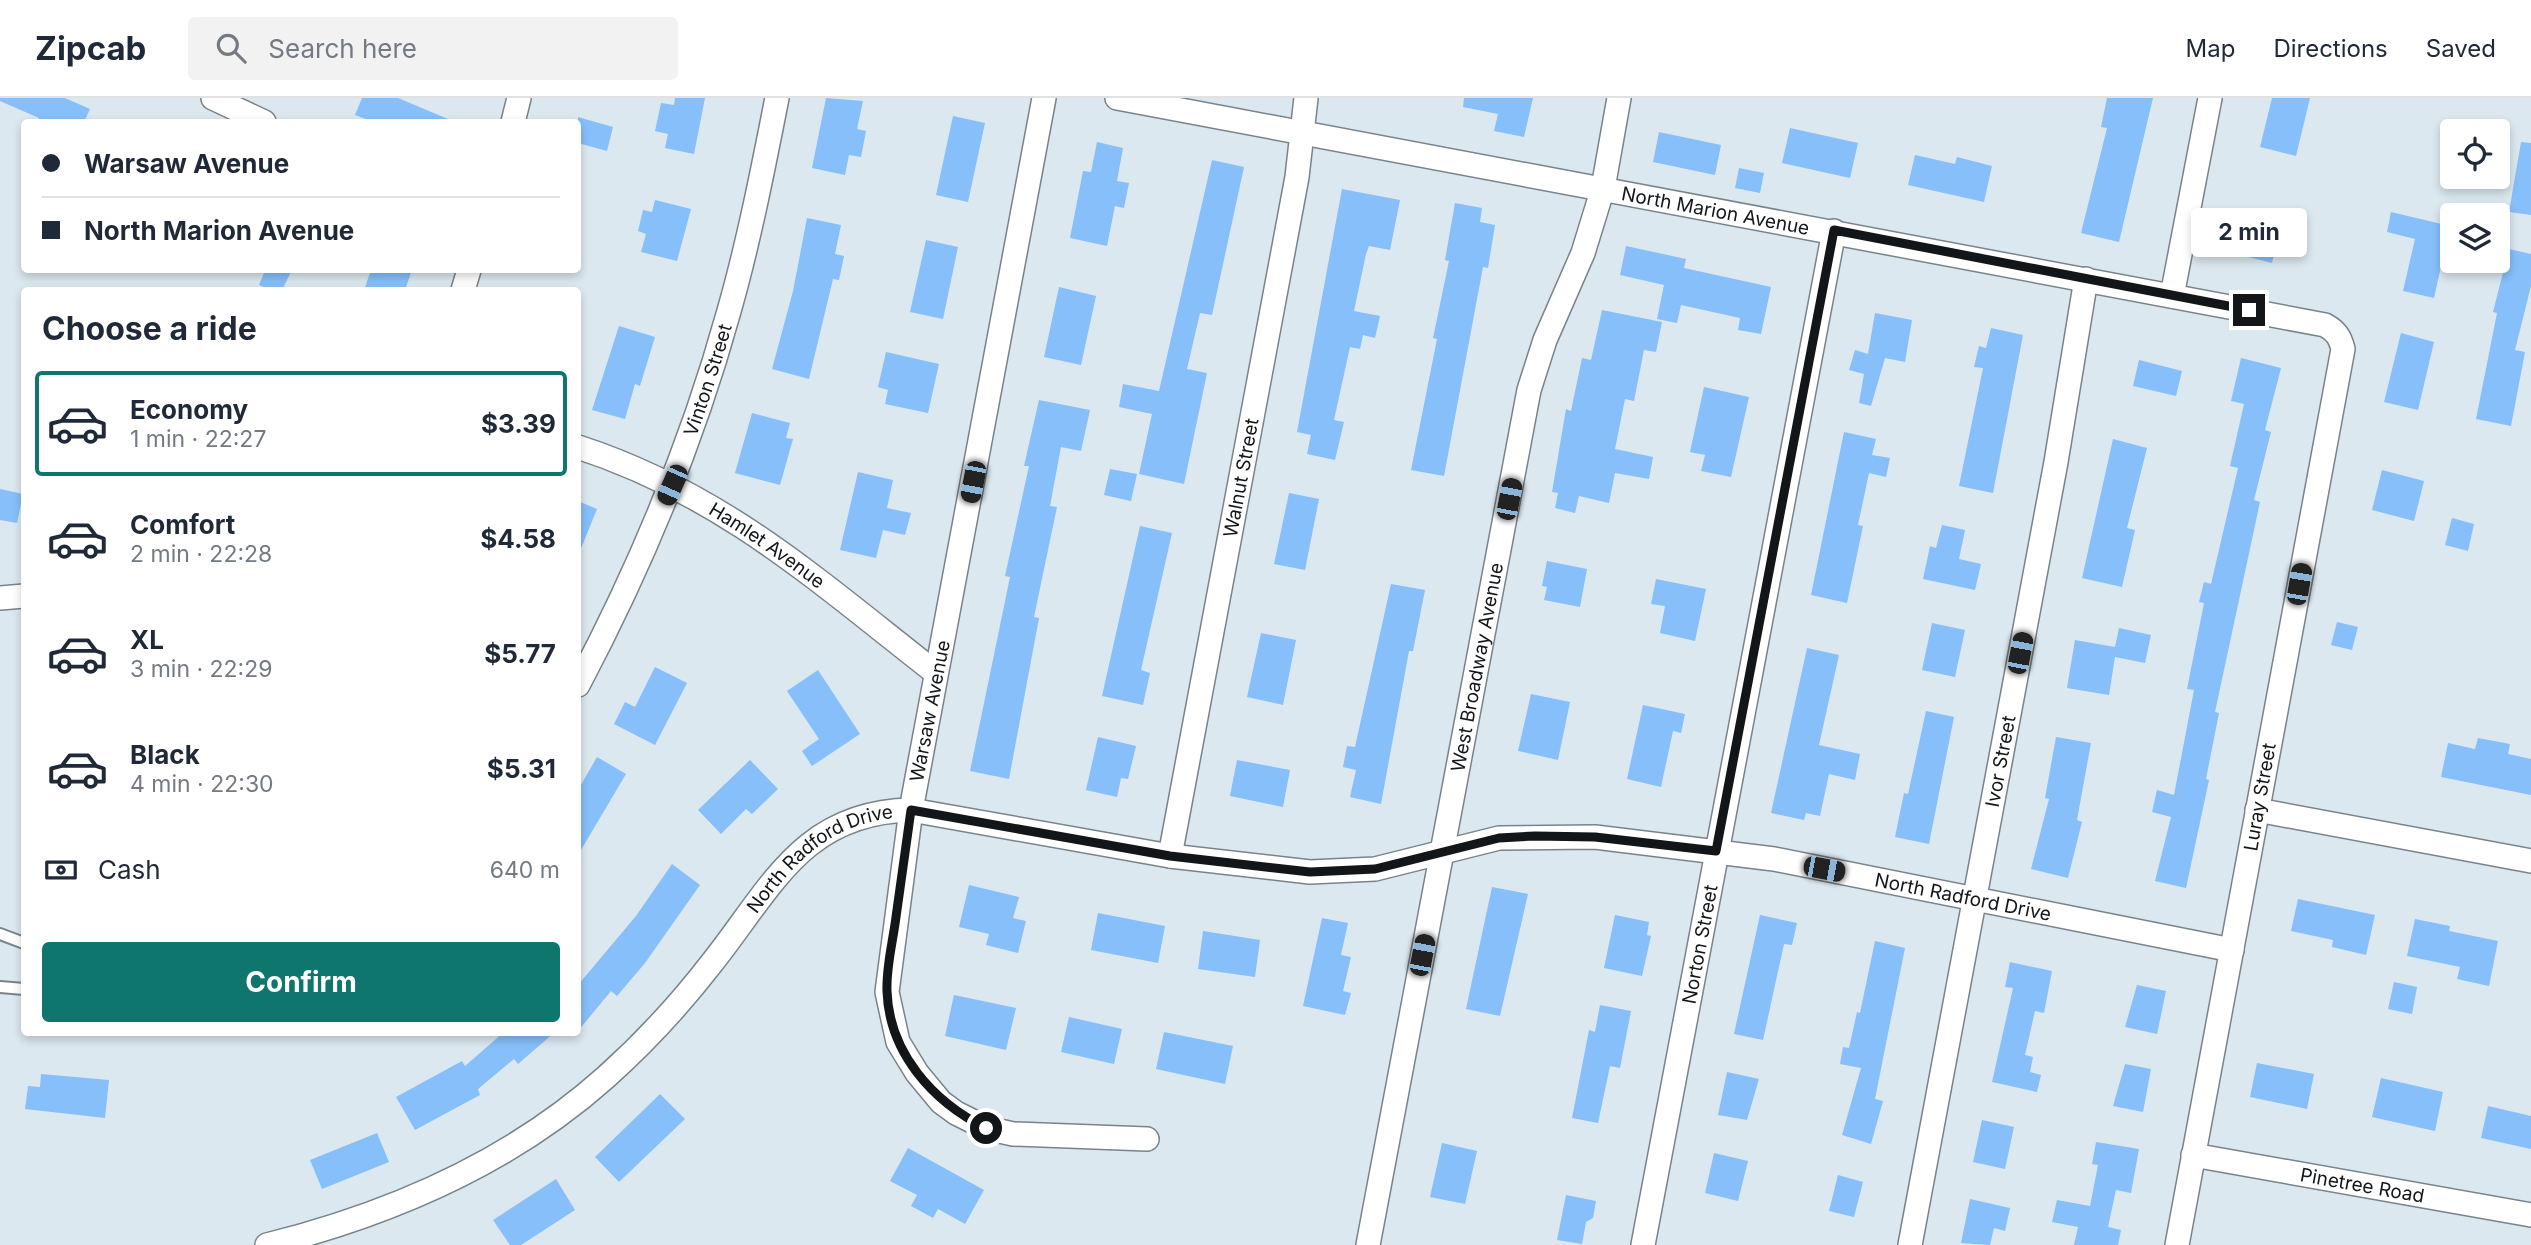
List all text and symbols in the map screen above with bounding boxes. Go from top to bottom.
search box [188,17,678,80]
text: Zipcab [35,28,146,68]
icon: search [212,29,250,67]
text: Search here [268,33,417,64]
text: Map [2186,34,2235,63]
text: Directions [2273,34,2388,63]
text: Saved [2426,34,2496,63]
map controls [2440,119,2510,273]
button: locate [2440,119,2510,189]
text: Warsaw Avenue [84,148,289,179]
street label: North Marion Avenue [1620,182,1811,239]
button: layers [2440,203,2510,273]
callout: 2 min [2191,208,2307,258]
text: North Marion Avenue [84,215,354,246]
text: 2 min [2218,218,2280,246]
route end [2233,294,2265,326]
text: Choose a ride [42,309,257,348]
street label: Vinton Street [679,321,736,439]
icon: car [46,392,109,455]
text: Economy [130,394,248,425]
text: $3.39 [481,408,556,439]
street label: Walnut Street [1218,416,1263,539]
text: 1 min · 22:27 [130,425,266,453]
car [959,459,988,505]
car [654,462,691,508]
car [1495,476,1524,522]
street label: Hamlet Avenue [705,497,830,593]
icon: car [46,507,109,570]
text: Comfort [130,509,235,540]
text: $4.58 [480,523,556,554]
text: 2 min · 22:28 [130,540,272,568]
street label: West Broadway Avenue [1446,561,1508,774]
car [2286,561,2313,607]
icon: car [46,622,109,685]
text: XL [130,624,164,655]
car [2006,630,2035,676]
text: $5.77 [484,638,556,669]
street label: Warsaw Avenue [905,638,955,784]
text: 3 min · 22:29 [130,655,273,683]
street label: Ivor Street [1980,713,2020,809]
icon: car [46,737,109,800]
text: Black [130,739,200,770]
street label: Luray Street [2239,741,2281,853]
text: $5.31 [487,753,556,784]
text: 4 min · 22:30 [130,770,274,798]
street label: North Radford Drive [742,800,894,917]
icon: cash [42,851,80,889]
text: Cash [98,854,161,885]
car [1802,855,1847,883]
text: 640 m [490,856,560,884]
street label: North Radford Drive [1873,868,2053,925]
street label: Norton Street [1677,883,1722,1006]
car [1408,932,1437,978]
button: Confirm [42,942,560,1022]
route start [970,1112,1002,1144]
street label: Pinetree Road [2299,1163,2426,1207]

